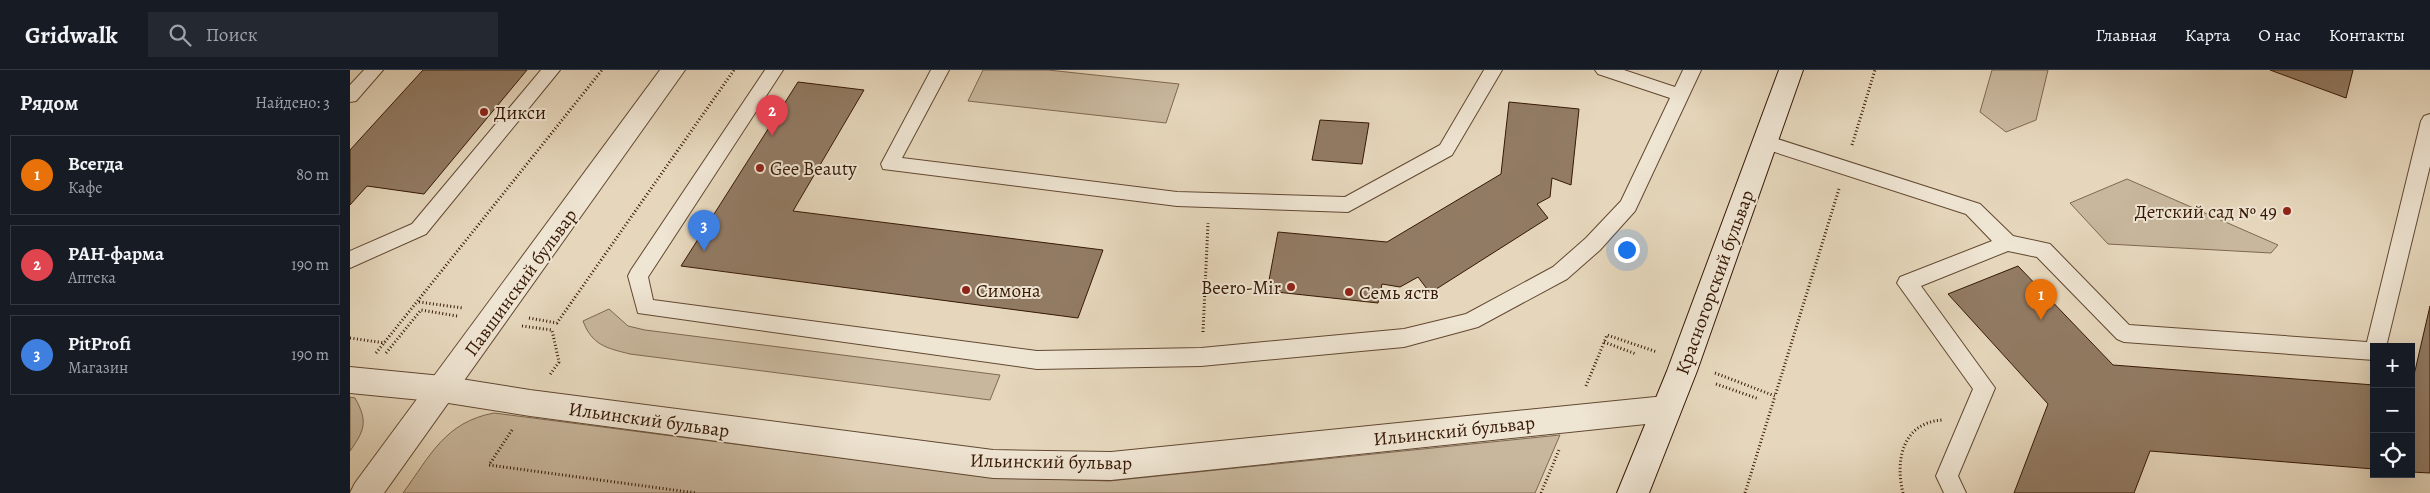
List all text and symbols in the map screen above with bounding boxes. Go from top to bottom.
search box [148,12,498,57]
text: Gridwalk [25,19,118,51]
icon: search [166,21,194,49]
text: Поиск [206,22,258,48]
text: Главная [2096,23,2157,47]
text: Карта [2185,23,2230,47]
text: О нас [2258,23,2301,47]
text: Контакты [2329,23,2405,47]
text: Рядом [20,89,78,117]
text: Найдено: 3 [255,92,330,114]
pin: 2 [756,95,788,136]
place label: Дикси [494,100,546,126]
marker: Дикси [478,106,490,118]
text: Всегда [68,151,124,177]
place label: Gee Beauty [770,156,857,182]
marker: Gee Beauty [754,162,766,174]
text: 1 [34,164,40,186]
text: 80 m [296,164,329,186]
text: Кафе [68,177,102,199]
street label: Красногорский бульвар [1669,186,1760,378]
place label: Детский сад № 49 [2135,199,2277,225]
street label: Павшинский бульвар [458,204,583,362]
marker: Детский сад № 49 [2281,205,2293,217]
pin: 3 [688,210,720,251]
your location [1614,237,1640,263]
text: РАН-фарма [68,241,164,267]
text: 2 [33,254,41,276]
text: 190 m [291,254,329,276]
text: Аптека [68,267,116,289]
place label: Beero-Mir [1201,275,1281,301]
place label: Симона [976,278,1041,304]
pin: 1 [2025,279,2057,320]
place label: Семь яств [1359,280,1439,306]
marker: Beero-Mir [1285,281,1297,293]
marker: Симона [960,284,972,296]
marker: Семь яств [1343,286,1355,298]
text: PitProfi [68,331,131,357]
map controls [2370,343,2415,478]
button: + [2370,343,2415,388]
text: 3 [34,344,40,366]
text: 190 m [291,344,329,366]
text: Магазин [68,357,128,379]
button: − [2370,388,2415,433]
street label: Ильинский бульвар [567,396,731,444]
street label: Ильинский бульвар [1372,410,1536,452]
button: locate [2370,433,2415,478]
street label: Ильинский бульвар [970,448,1132,476]

